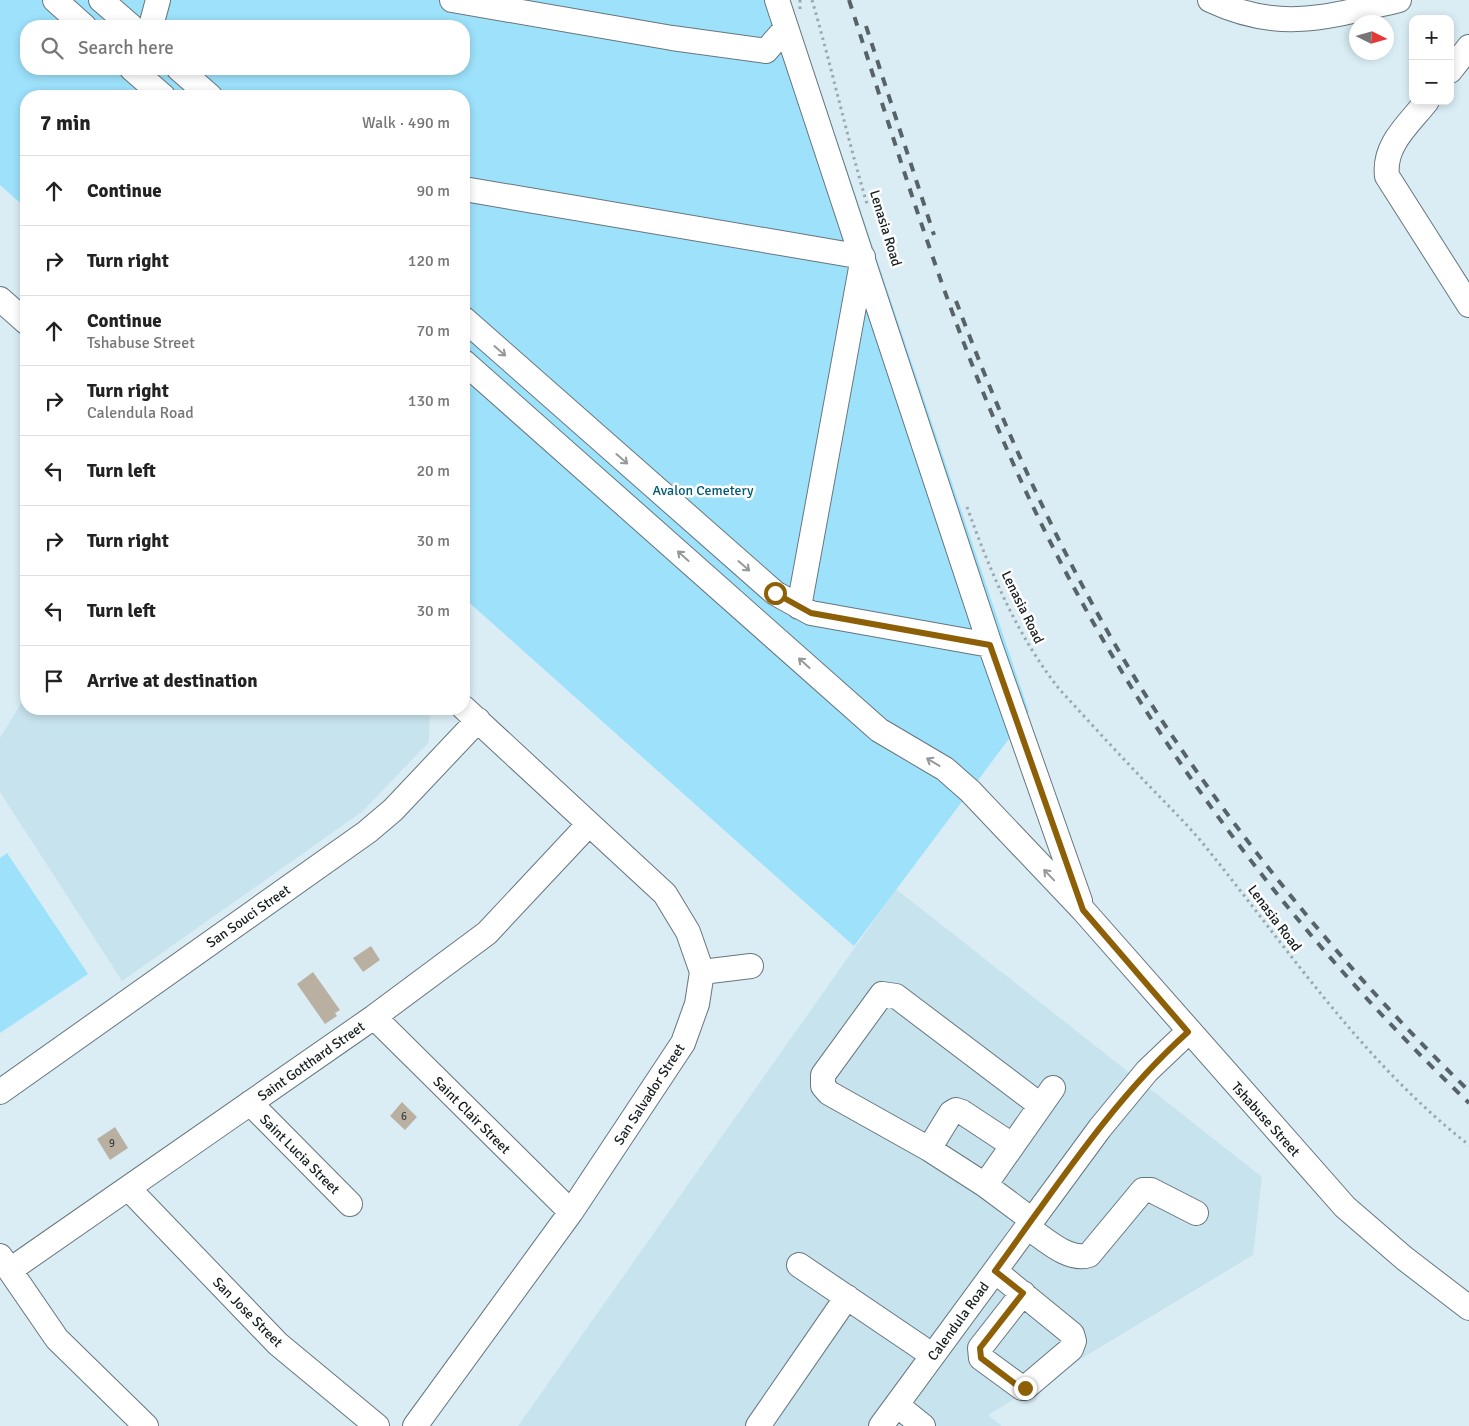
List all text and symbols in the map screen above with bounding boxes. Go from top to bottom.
north arrow [1349,15,1394,60]
map controls [1409,15,1454,105]
button: + [1409,15,1454,60]
search box [20,20,470,75]
icon: search [38,34,66,62]
text: Search here [78,36,174,60]
button: − [1409,60,1454,105]
text: 7 min [40,110,91,136]
text: Walk · 490 m [362,113,450,133]
icon: ahead [40,177,68,205]
text: Continue [87,179,162,203]
text: 90 m [416,181,450,201]
street label: Lenasia Road [866,188,905,268]
icon: right [40,247,68,275]
text: Turn right [87,249,169,273]
text: 120 m [408,251,450,271]
text: Continue [87,309,162,333]
icon: ahead [40,317,68,345]
text: 70 m [416,321,450,341]
text: Tshabuse Street [87,333,195,353]
one-way arrow [494,346,507,357]
text: Turn right [87,379,169,403]
icon: right [40,387,68,415]
text: 130 m [408,391,450,411]
text: Calendula Road [87,403,194,423]
one-way arrow [616,453,629,465]
icon: left [40,457,68,485]
text: Turn left [87,459,156,483]
text: 20 m [416,461,450,481]
park label: Avalon Cemetery [652,482,754,499]
icon: right [40,527,68,555]
text: Turn right [87,529,169,553]
text: 30 m [416,531,450,551]
one-way arrow [676,550,689,561]
one-way arrow [738,560,751,572]
street label: Lenasia Road [998,568,1047,646]
route start [764,582,787,605]
icon: left [40,597,68,625]
text: Turn left [87,599,156,623]
text: 30 m [416,601,450,621]
one-way arrow [798,658,811,669]
icon: arrive [40,667,68,695]
text: Arrive at destination [87,669,258,693]
one-way arrow [926,756,940,766]
one-way arrow [1043,868,1055,881]
street label: San Souci Street [203,881,294,952]
street label: Lenasia Road [1244,882,1305,955]
street label: Saint Gotthard Street [254,1018,368,1105]
street label: San Salvador Street [610,1040,689,1148]
street label: Saint Clair Street [429,1073,514,1158]
street label: Tshabuse Street [1228,1079,1304,1160]
house number: 6 [401,1110,407,1123]
street label: Saint Lucia Street [256,1111,343,1198]
house number: 9 [109,1137,115,1150]
street label: San Jose Street [209,1274,286,1351]
street label: Calendula Road [924,1279,993,1364]
route end [1014,1377,1037,1400]

